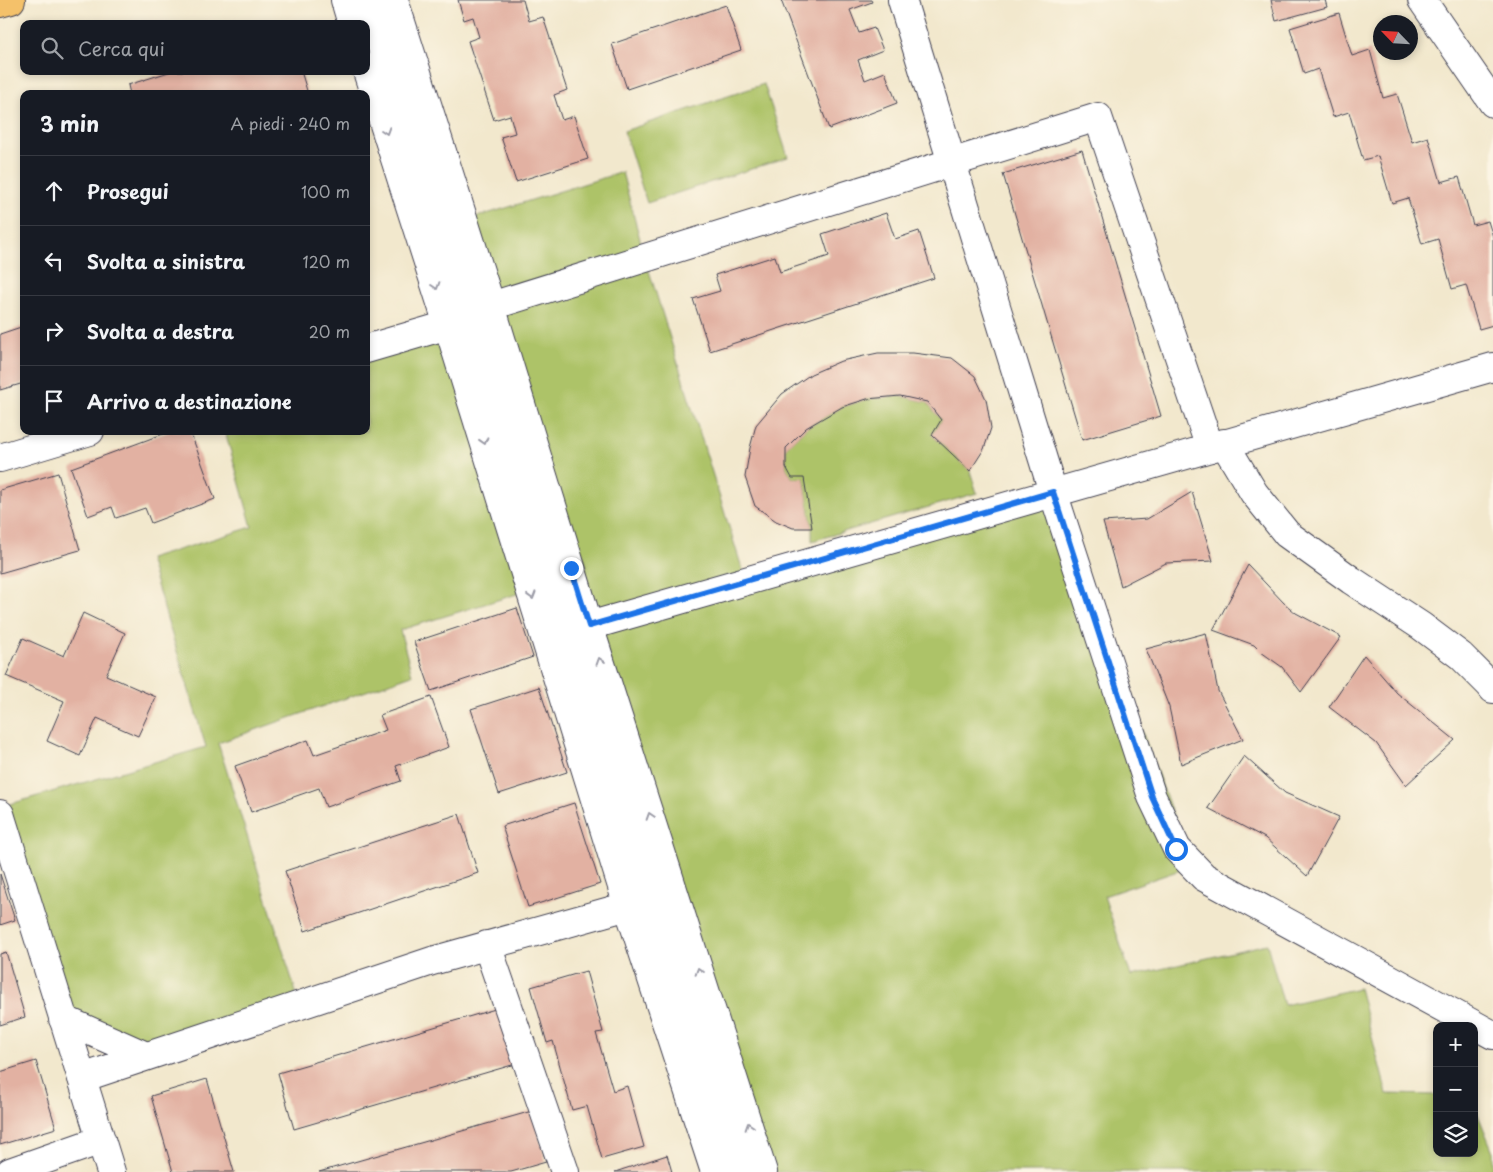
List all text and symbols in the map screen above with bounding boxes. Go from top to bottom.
north arrow [1373,15,1418,60]
search box [20,20,370,75]
icon: search [38,34,66,62]
text: Cerca qui [78,34,165,62]
text: 3 min [40,107,99,139]
text: A piedi · 240 m [231,111,350,135]
one-way arrow [381,126,391,134]
icon: ahead [40,177,68,205]
text: Prosegui [87,177,169,205]
text: 100 m [301,179,350,203]
icon: left [40,247,68,275]
text: Svolta a sinistra [87,247,245,275]
text: 120 m [303,249,350,273]
one-way arrow [430,281,440,289]
icon: right [40,317,68,345]
text: Svolta a destra [87,317,234,345]
text: 20 m [309,319,350,343]
icon: arrive [40,387,68,415]
text: Arrivo a destinazione [87,387,292,415]
one-way arrow [479,436,489,444]
route end [560,557,583,580]
one-way arrow [527,591,537,600]
one-way arrow [596,657,606,666]
one-way arrow [645,812,655,821]
route start [1165,838,1188,861]
one-way arrow [695,967,705,975]
map controls [1433,1022,1478,1157]
button: + [1433,1022,1478,1067]
button: − [1433,1067,1478,1112]
button: layers [1433,1112,1478,1157]
one-way arrow [744,1122,754,1130]

